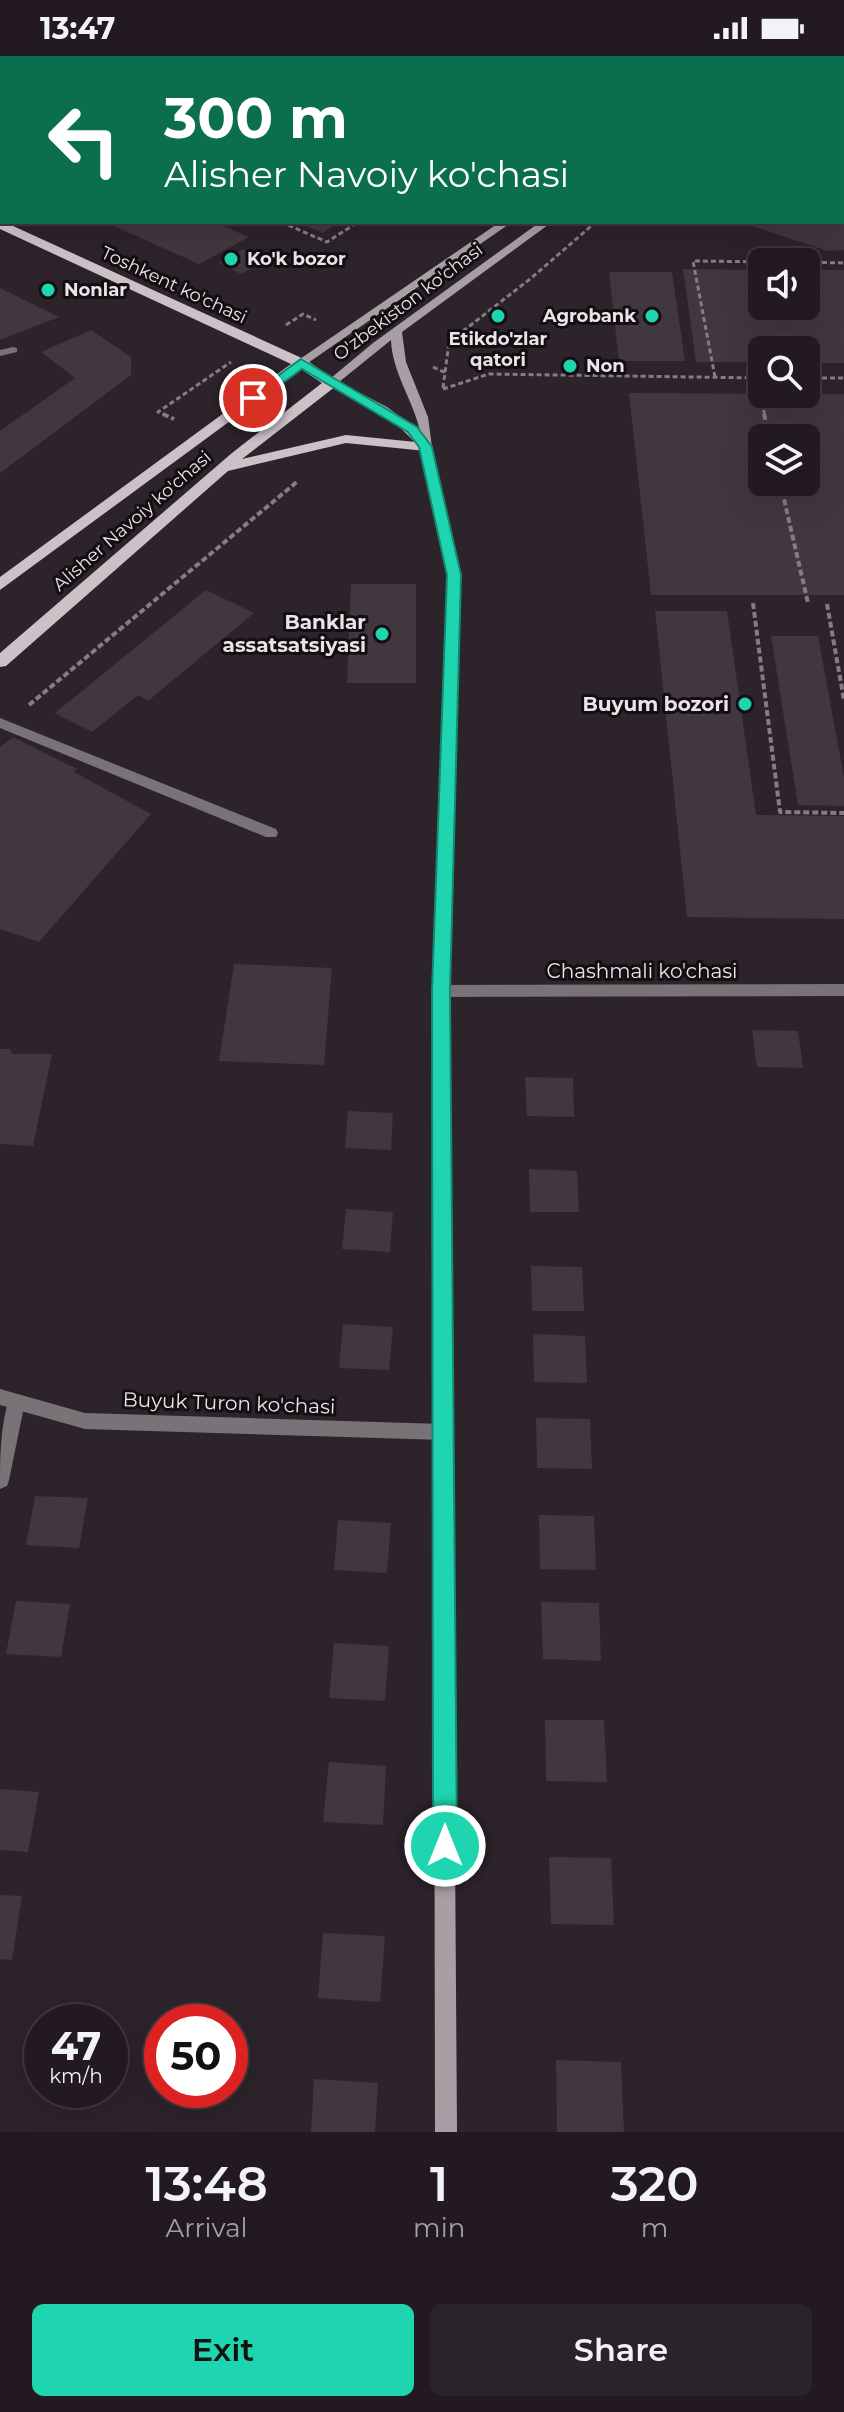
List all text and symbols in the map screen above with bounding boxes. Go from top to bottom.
text: 13:47 [40,10,115,47]
text: 300 m [164,84,348,152]
icon: left [32,88,136,192]
text: Alisher Navoiy ko'chasi [164,152,569,196]
street label: O'zbekiston ko'chasi [329,239,487,365]
street label: Toshkent ko'chasi [98,242,250,328]
place label: Ko'k bozor [247,248,346,270]
map controls [748,248,820,496]
button: sound [748,248,820,320]
marker: Ko'k bozor [222,250,240,268]
place label: Nonlar [64,279,127,301]
marker: Nonlar [39,281,57,299]
place label: Agrobank [542,305,636,327]
marker: Etikdo'zlar qatori [489,307,507,325]
marker: Agrobank [643,307,661,325]
place label: Etikdo'zlar qatori [449,328,548,371]
button: search [748,336,820,408]
place label: Non [586,355,625,377]
marker: Non [561,357,579,375]
pin [219,364,287,432]
icon: arrive [231,376,275,420]
button: layers [748,424,820,496]
street label: Alisher Navoiy ko'chasi [48,446,216,596]
place label: Banklar assatsatsiyasi [223,610,366,657]
marker: Banklar assatsatsiyasi [373,625,391,643]
place label: Buyum bozori [582,692,729,716]
marker: Buyum bozori [736,695,754,713]
street label: Chashmali ko'chasi [547,959,737,983]
street label: Buyuk Turon ko'chasi [122,1387,336,1419]
position arrow [403,1804,487,1888]
speed limit sign: 50 [144,2004,248,2108]
text: 47 [51,2021,101,2070]
text: km/h [49,2064,103,2088]
text: 13:48 [145,2155,268,2213]
text: 1 [430,2155,448,2213]
text: 320 [611,2155,699,2213]
text: Arrival [166,2212,248,2244]
text: min [413,2212,465,2244]
text: m [641,2212,668,2244]
button: Exit [32,2304,414,2396]
button: Share [430,2304,812,2396]

